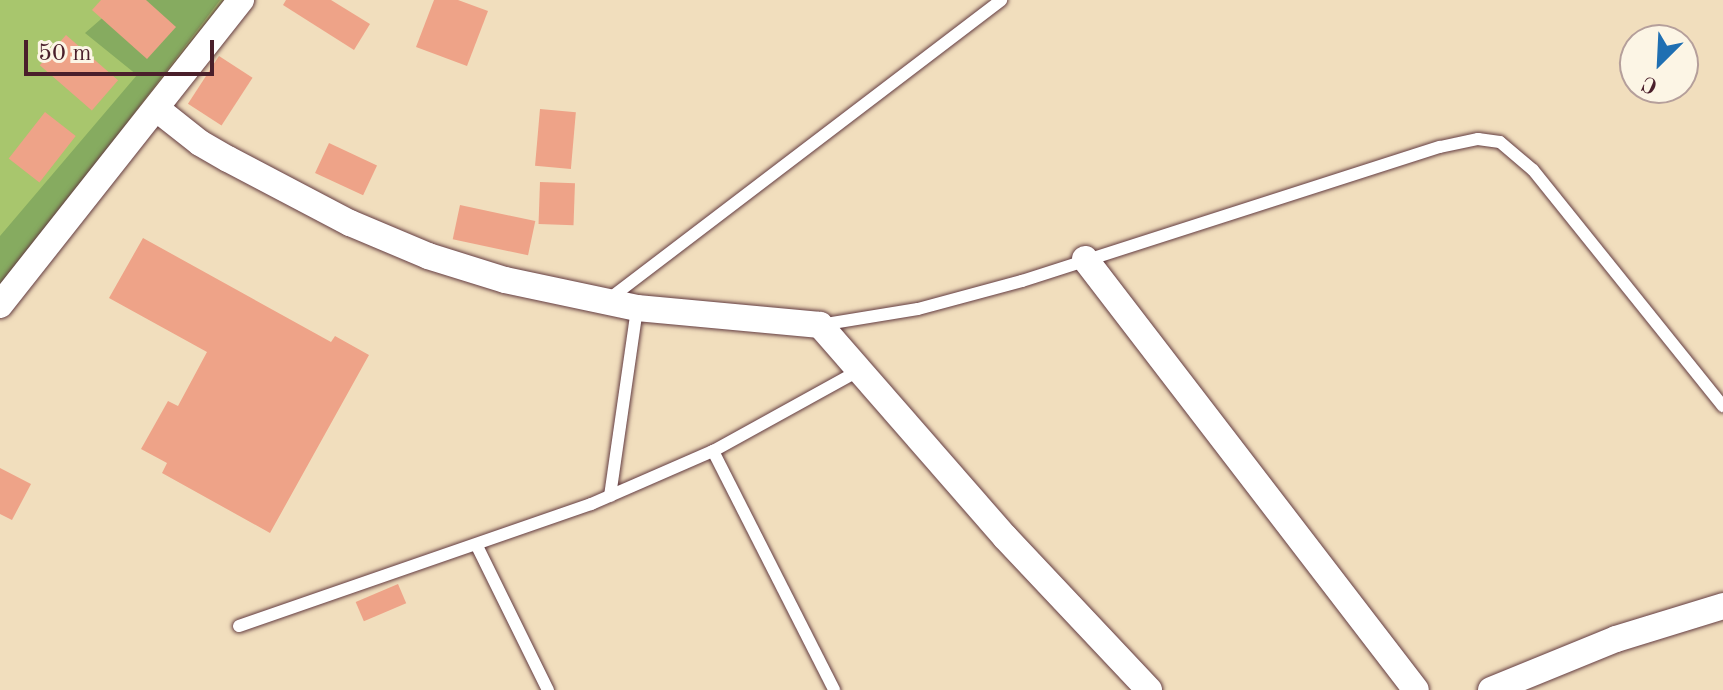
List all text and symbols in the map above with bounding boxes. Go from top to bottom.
scale bar [28,24,218,74]
north arrow [1619,24,1699,104]
text: 50 m [38,42,92,66]
text: С [1639,71,1661,97]

